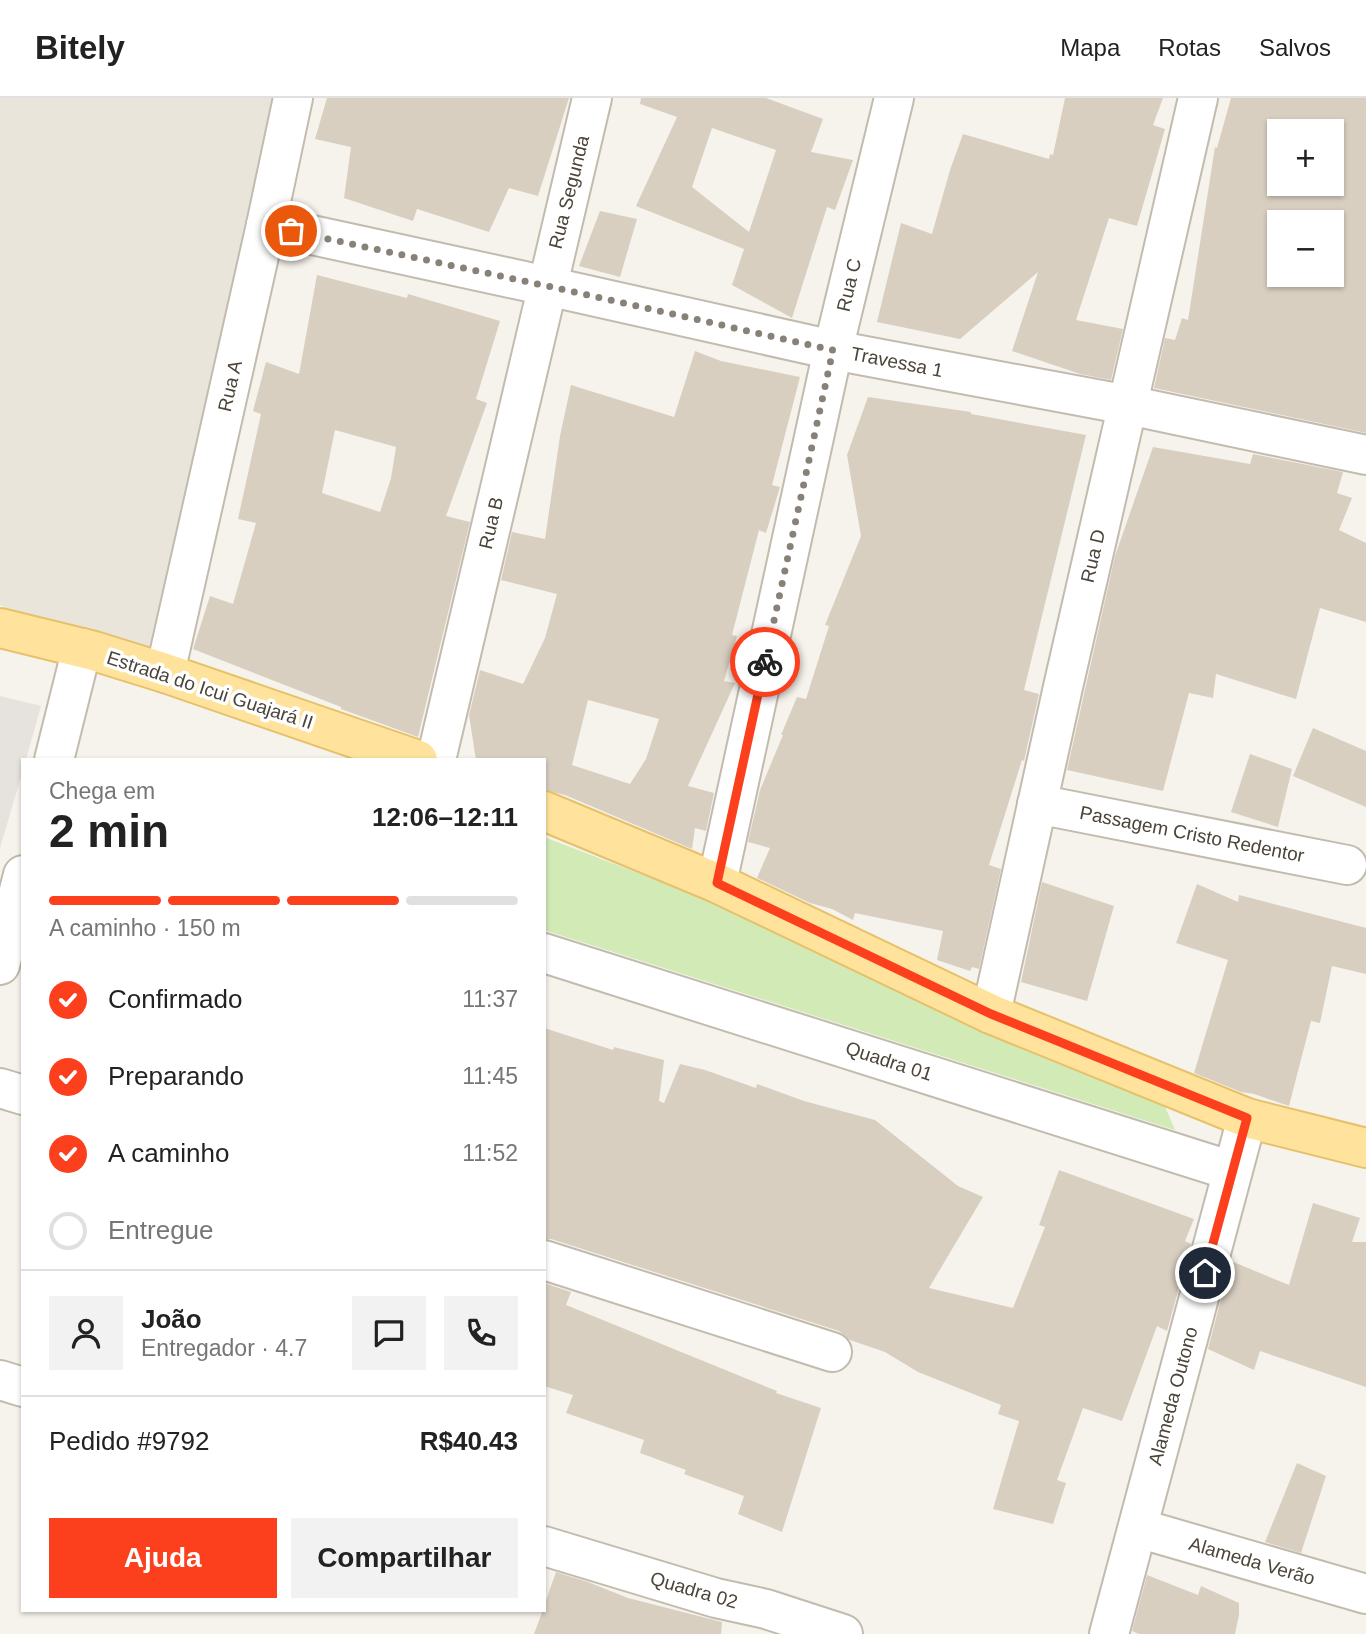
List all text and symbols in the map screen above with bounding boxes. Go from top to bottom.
text: Bitely [35,29,125,66]
text: Mapa [1060,34,1120,61]
text: Rotas [1158,34,1221,61]
text: Salvos [1259,34,1331,61]
map controls [1267,119,1344,287]
button: + [1267,119,1344,196]
street label: Rua Segunda [545,133,593,251]
pin [261,201,321,261]
button: − [1267,210,1344,287]
icon: bag [272,212,310,250]
street label: Rua C [833,256,865,314]
street label: Travessa 1 [849,343,945,381]
street label: Rua A [214,358,246,414]
street label: Rua B [475,495,507,551]
street label: Rua D [1077,527,1109,585]
courier [730,627,800,697]
icon: bike [746,643,784,681]
street label: Estrada do Icui Guajará II [104,647,316,733]
text: Chega em [49,778,155,804]
text: 12:06–12:11 [372,802,518,832]
street label: Passagem Cristo Redentor [1078,802,1307,866]
text: 2 min [49,805,169,857]
text: A caminho · 150 m [49,915,241,941]
icon: check [49,981,87,1019]
text: Confirmado [108,984,242,1014]
text: 11:37 [462,986,518,1012]
street label: Quadra 01 [843,1037,935,1085]
icon: check [49,1058,87,1096]
text: Preparando [108,1061,244,1091]
text: 11:45 [462,1063,518,1089]
icon: check [49,1135,87,1173]
text: A caminho [108,1138,229,1168]
text: 11:52 [462,1140,518,1166]
text: Entregue [108,1215,214,1245]
pin [1175,1243,1235,1303]
icon: home [1186,1254,1224,1292]
button: person [49,1296,123,1370]
button: chat [352,1296,426,1370]
button: phone [444,1296,518,1370]
text: João [141,1304,202,1334]
street label: Alameda Outono [1144,1324,1202,1468]
text: Entregador · 4.7 [141,1335,307,1361]
text: Pedido #9792 [49,1426,209,1456]
text: R$40.43 [420,1426,518,1456]
button: Ajuda [49,1518,277,1598]
button: Compartilhar [291,1518,518,1598]
street label: Alameda Verão [1187,1533,1317,1589]
street label: Quadra 02 [648,1568,740,1612]

